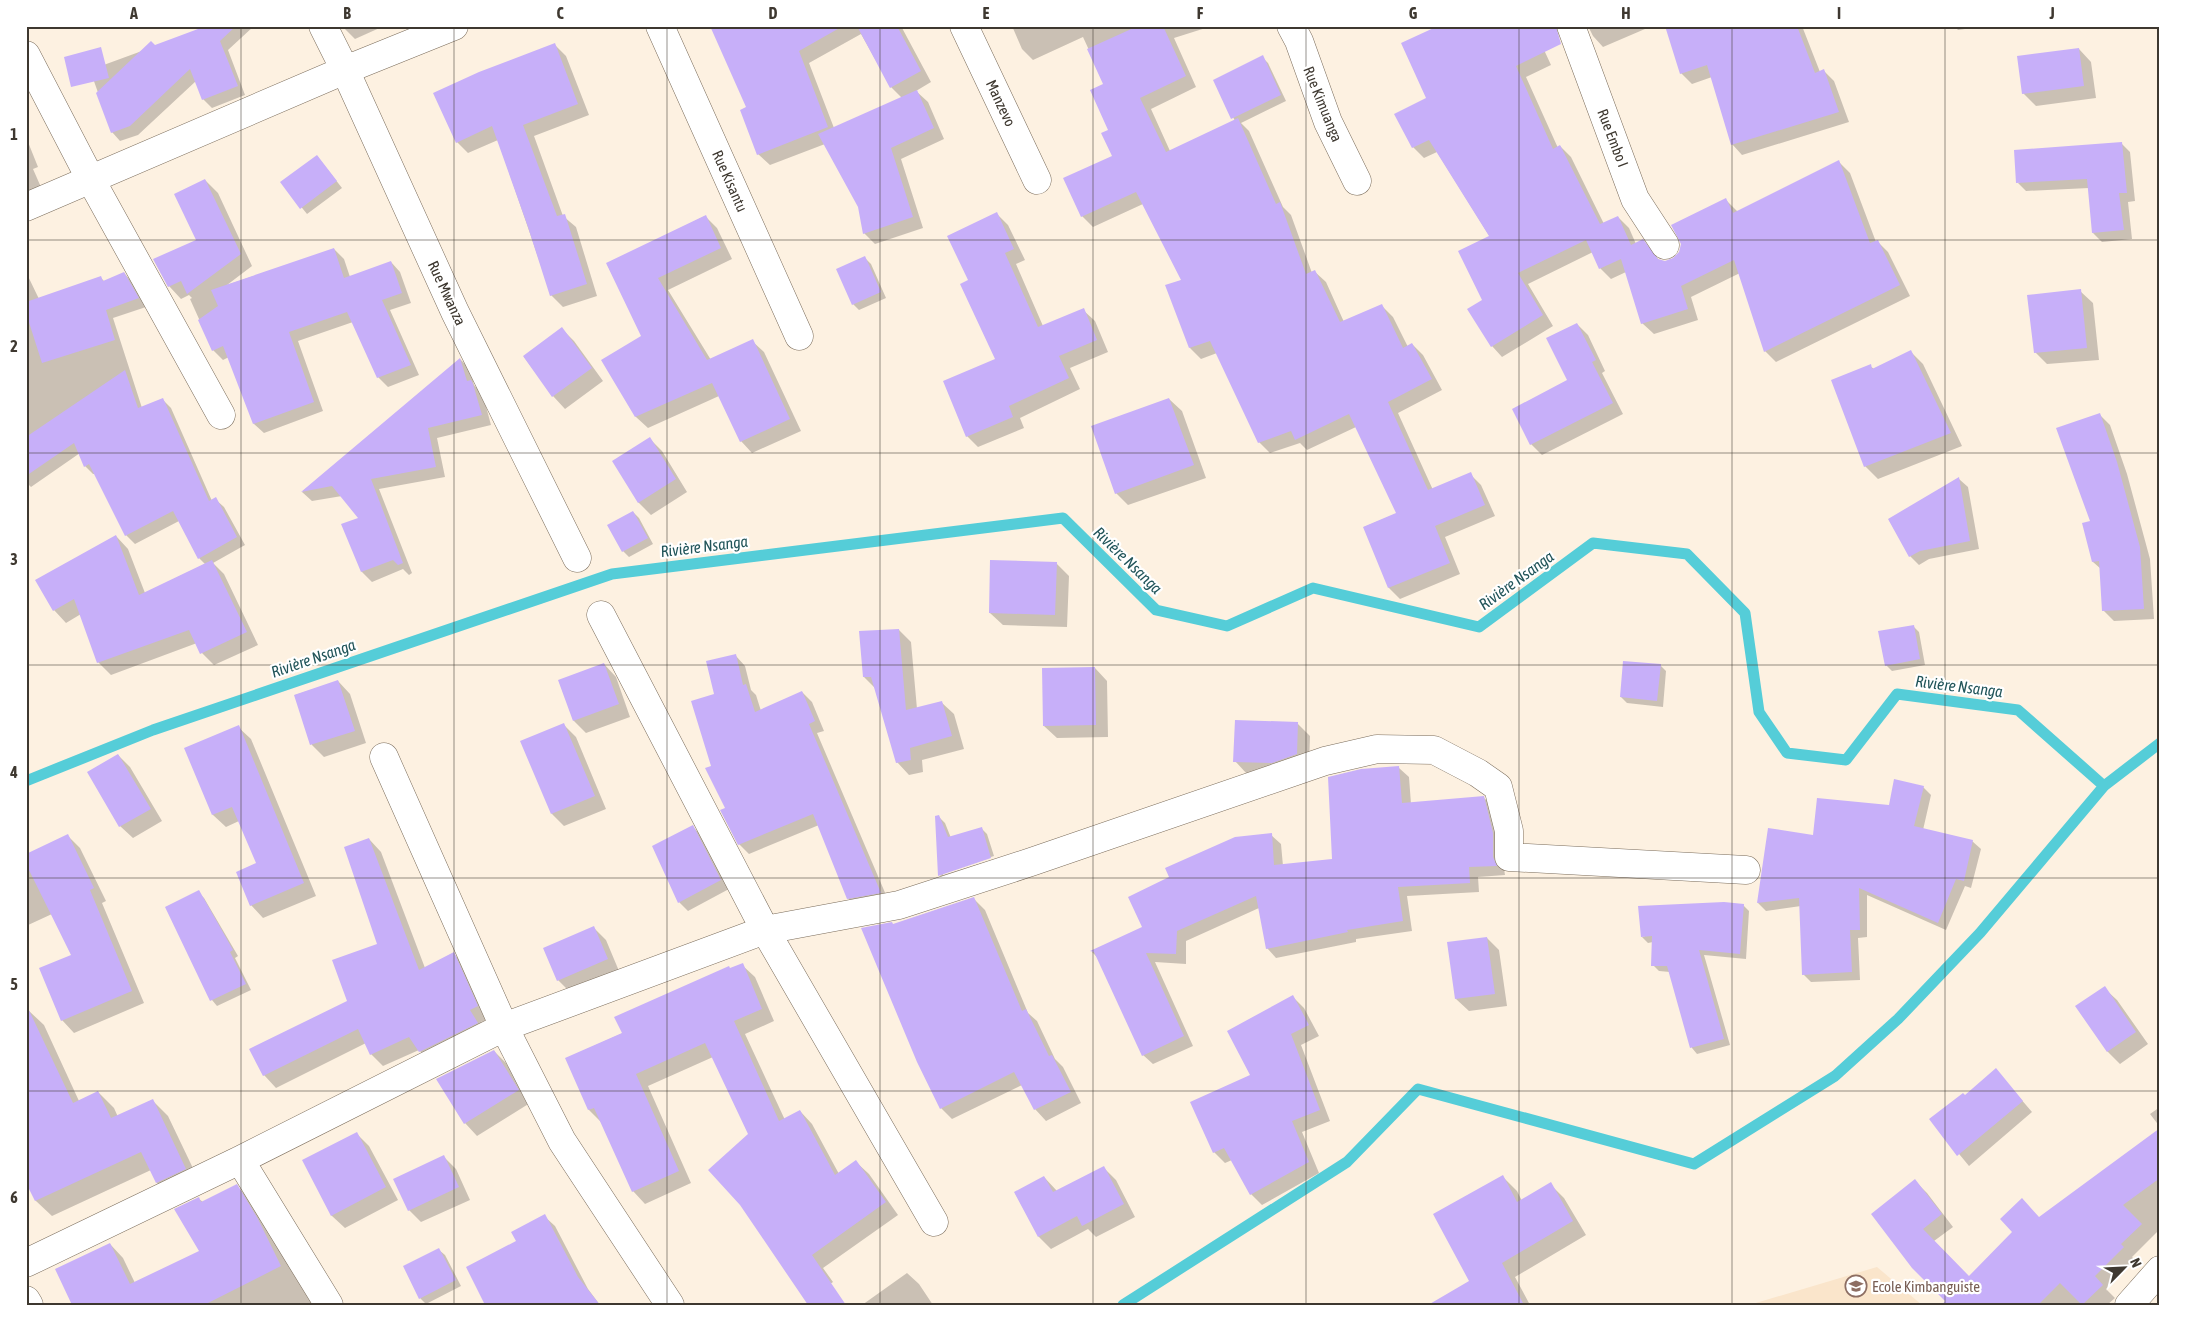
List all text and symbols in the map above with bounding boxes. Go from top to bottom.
text: A [129,4,138,22]
text: B [343,4,351,22]
text: C [556,4,564,22]
text: D [769,4,778,22]
text: E [983,4,990,22]
text: F [1197,4,1204,22]
text: G [1409,4,1418,22]
text: H [1621,4,1631,22]
text: I [1837,4,1841,22]
text: J [2048,4,2055,22]
street label: Rue Kimuanga [1300,64,1346,144]
street label: Manzevo [983,77,1019,129]
street label: Rue Embo I [1594,107,1632,169]
text: 1 [10,125,18,143]
street label: Rue Kisantu [709,148,751,214]
street label: Rue Mwanza [425,258,469,328]
text: 2 [10,337,18,355]
water label: Rivière Nsanga [1089,523,1166,598]
water label: Rivière Nsanga [659,532,749,561]
water label: Rivière Nsanga [1475,547,1558,614]
text: 3 [10,550,18,568]
water label: Rivière Nsanga [269,635,358,682]
water label: Rivière Nsanga [1914,672,2004,701]
text: 4 [9,763,18,781]
text: 5 [10,975,18,993]
text: 6 [10,1188,18,1206]
north arrow [2098,1244,2148,1294]
text: N [2127,1256,2145,1270]
school or university icon: Ecole Kimbanguiste [1844,1274,1868,1298]
place label: Ecole Kimbanguiste [1872,1278,1980,1295]

